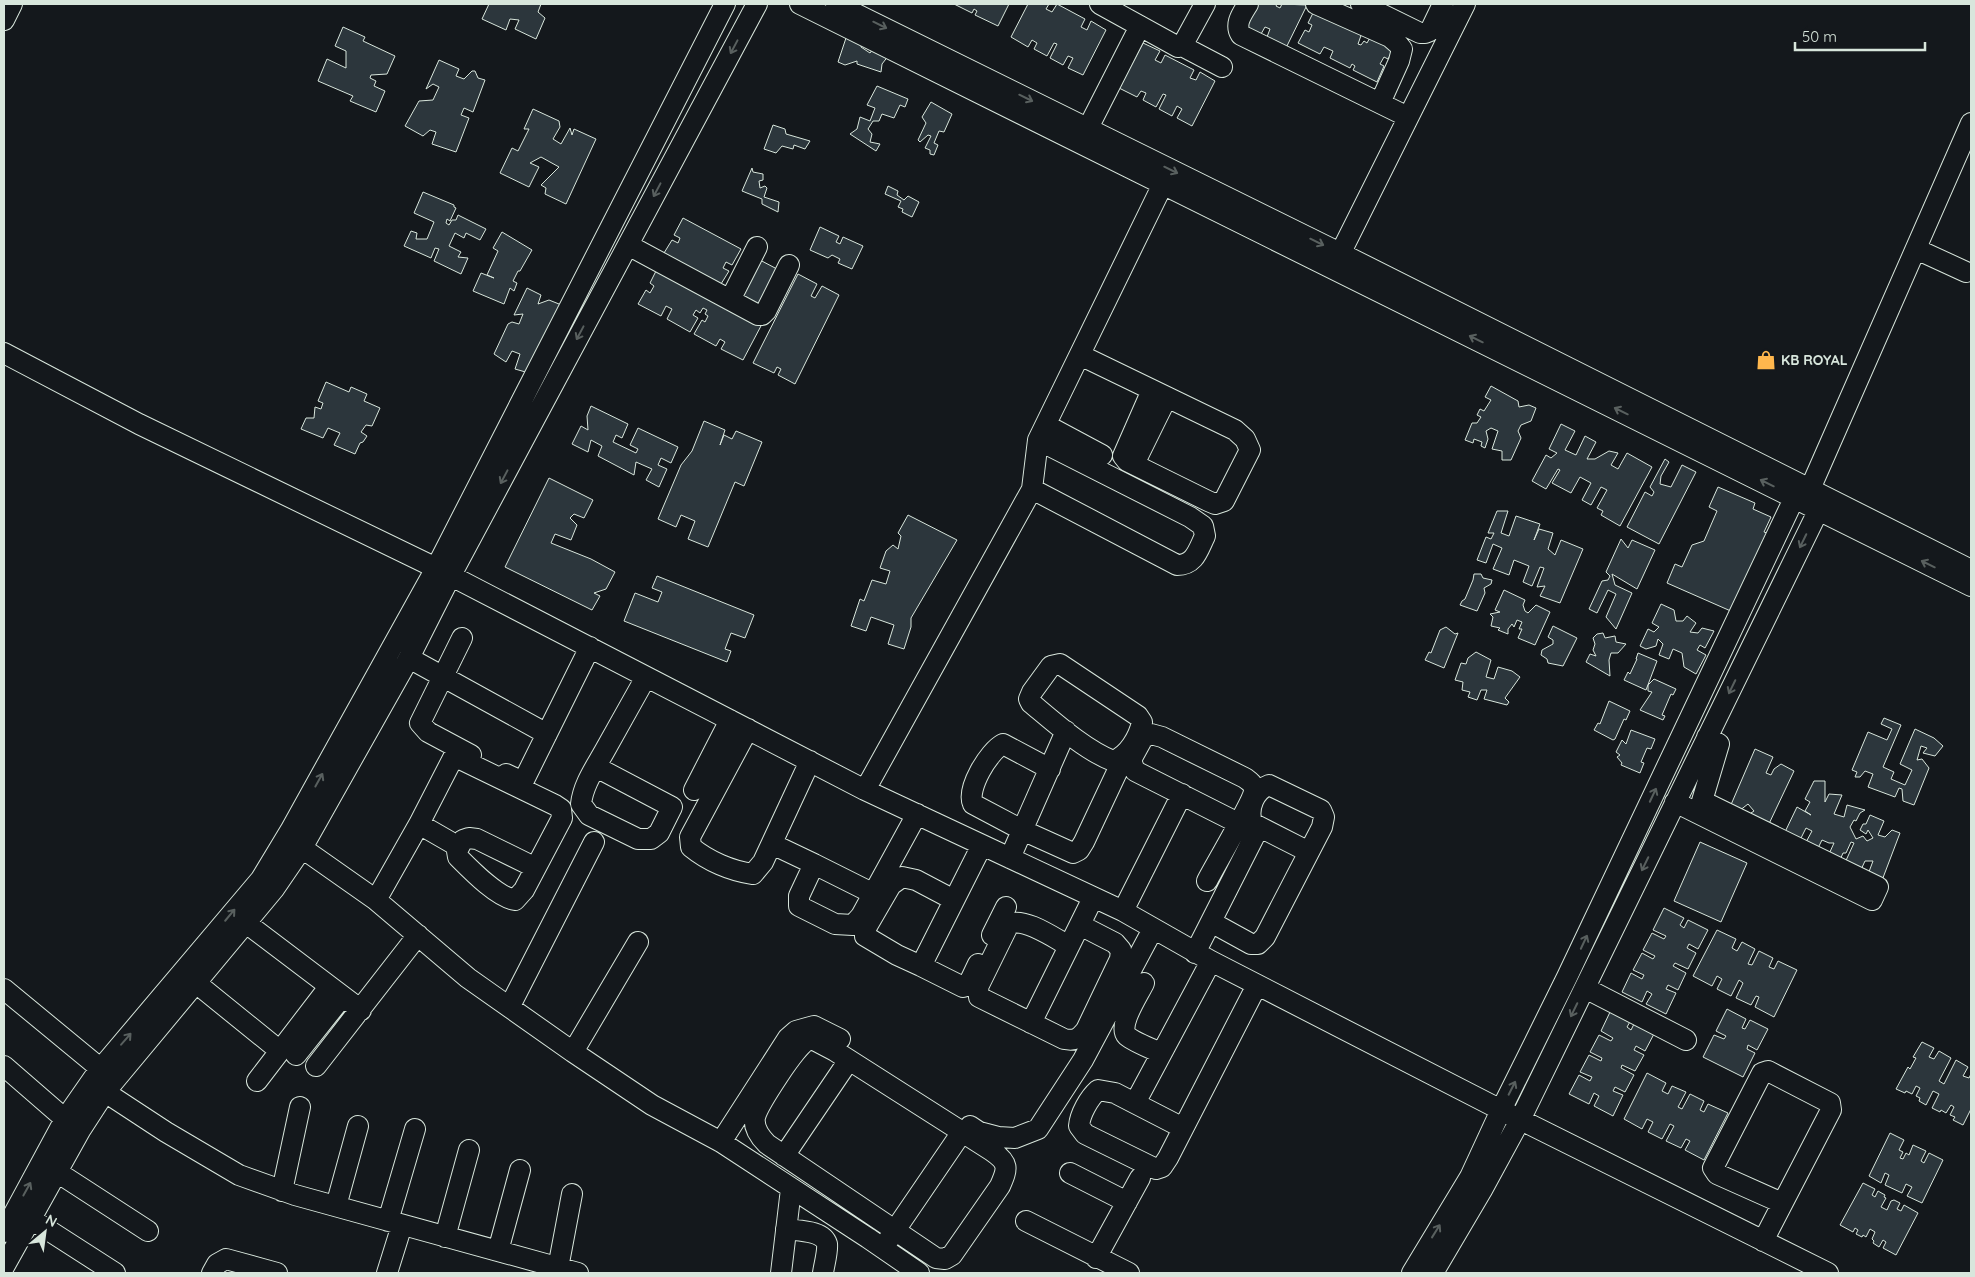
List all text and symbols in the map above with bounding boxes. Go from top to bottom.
scale bar [1795,20,1925,52]
one-way arrow [872,21,887,31]
text: 50 m [1802,27,1837,46]
one-way arrow [728,39,738,53]
one-way arrow [1018,93,1033,103]
one-way arrow [1163,166,1178,175]
one-way arrow [652,182,661,197]
one-way arrow [1309,237,1324,247]
one-way arrow [575,326,585,341]
one-way arrow [1469,334,1484,343]
shop icon: KB ROYAL [1755,349,1777,371]
place label: KB ROYAL [1781,351,1848,369]
one-way arrow [1614,406,1629,415]
one-way arrow [499,469,509,484]
one-way arrow [1760,478,1775,487]
one-way arrow [1798,533,1808,548]
one-way arrow [1920,559,1935,569]
one-way arrow [1727,679,1736,694]
one-way arrow [314,772,324,787]
one-way arrow [1649,788,1658,803]
one-way arrow [1640,856,1649,871]
one-way arrow [225,909,236,922]
one-way arrow [1579,935,1589,950]
one-way arrow [1568,1002,1578,1017]
one-way arrow [120,1033,131,1046]
one-way arrow [1507,1080,1517,1095]
one-way arrow [22,1182,32,1197]
north arrow [20,1207,70,1257]
text: N [42,1210,60,1231]
one-way arrow [1431,1224,1441,1238]

